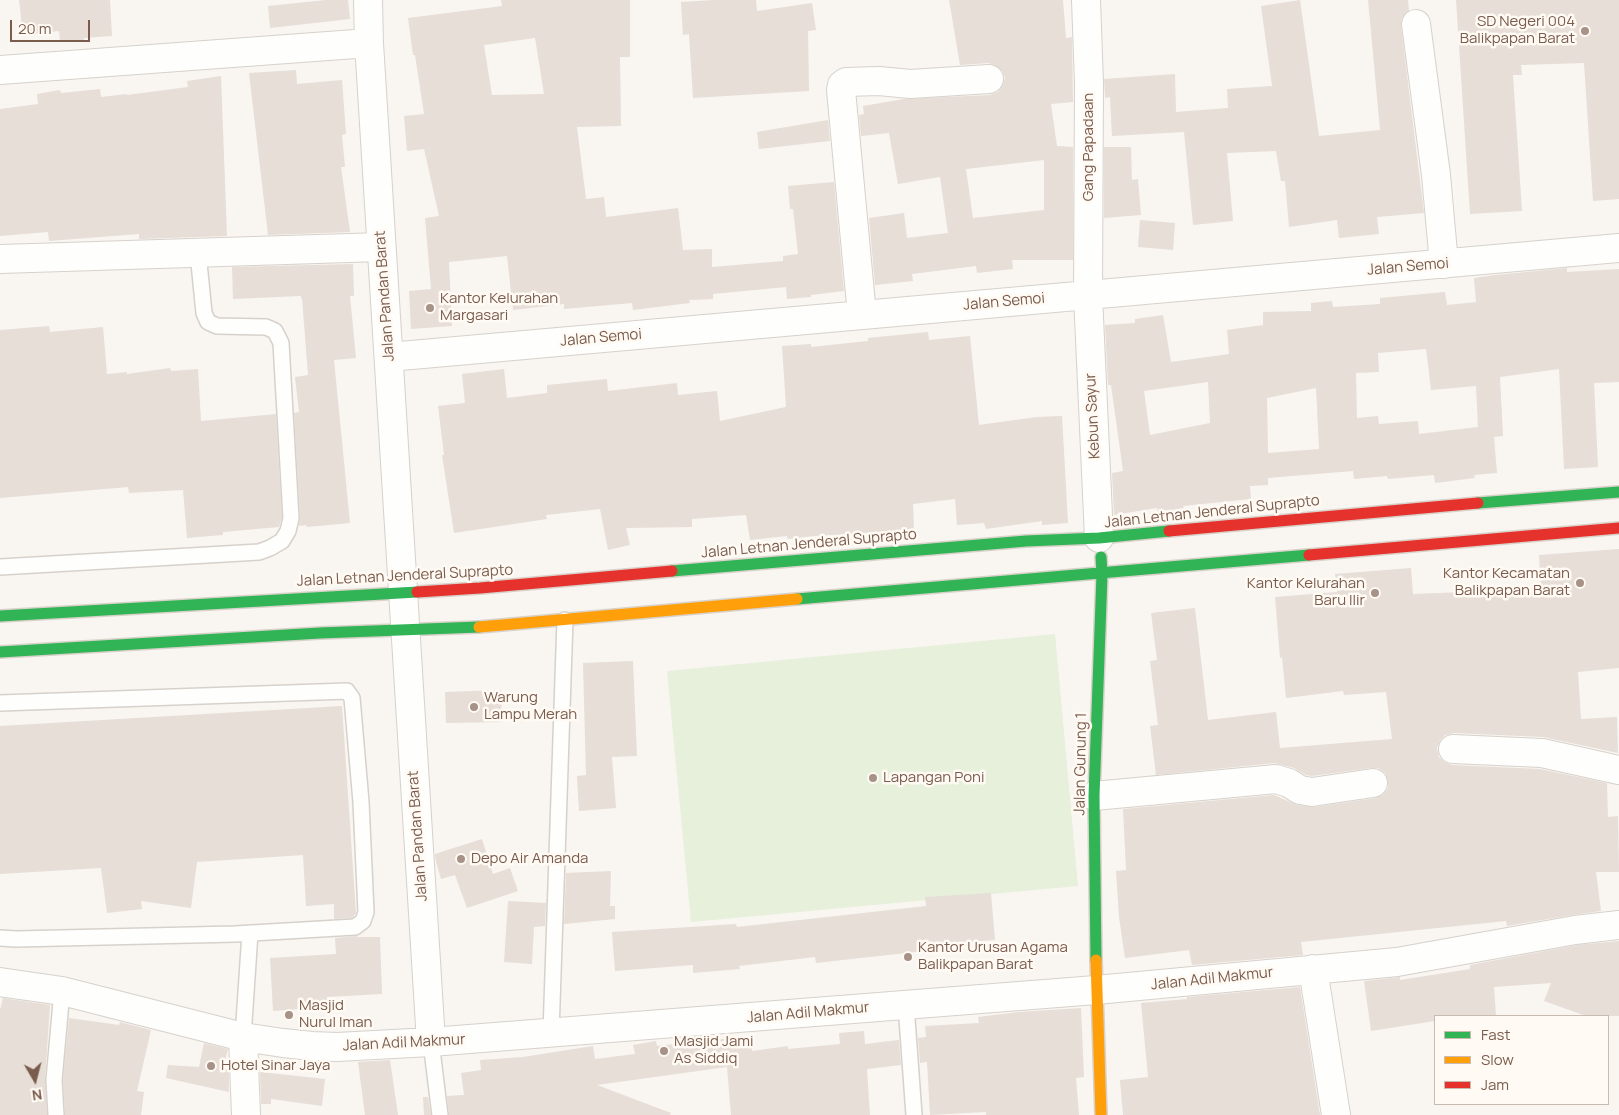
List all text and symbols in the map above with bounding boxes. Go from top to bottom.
scale bar [12,10,92,42]
place label: SD Negeri 004 Balikpapan Barat [1460,13,1575,48]
text: 20 m [18,18,51,39]
marker: SD Negeri 004 Balikpapan Barat [1579,25,1591,37]
street label: Gang Papadaan [1080,93,1098,201]
street label: Jalan Pandan Barat [371,230,399,362]
street label: Jalan Semoi [1366,254,1450,280]
street label: Jalan Semoi [962,289,1046,315]
place label: Kantor Kelurahan Margasari [440,290,558,325]
marker: Kantor Kelurahan Margasari [424,302,436,314]
street label: Jalan Semoi [559,325,643,351]
street label: Kebun Sayur [1082,373,1104,459]
street label: Jalan Letnan Jenderal Suprapto [1103,492,1321,532]
street label: Jalan Letnan Jenderal Suprapto [700,526,918,562]
street label: Jalan Letnan Jenderal Suprapto [296,561,514,591]
place label: Kantor Kecamatan Balikpapan Barat [1443,565,1570,600]
place label: Kantor Kelurahan Baru Ilir [1247,575,1365,610]
marker: Kantor Kecamatan Balikpapan Barat [1574,577,1586,589]
marker: Kantor Kelurahan Baru Ilir [1369,587,1381,599]
place label: Warung Lampu Merah [484,689,577,724]
marker: Warung Lampu Merah [468,701,480,713]
street label: Jalan Gunung 1 [1071,712,1091,816]
place label: Lapangan Poni [883,769,985,787]
street label: Jalan Pandan Barat [404,770,432,902]
marker: Lapangan Poni [867,772,879,784]
place label: Depo Air Amanda [471,850,588,868]
marker: Depo Air Amanda [455,853,467,865]
place label: Kantor Urusan Agama Balikpapan Barat [918,939,1068,974]
marker: Kantor Urusan Agama Balikpapan Barat [902,951,914,963]
street label: Jalan Adil Makmur [1150,964,1274,994]
place label: Masjid Nurul Iman [299,997,372,1032]
street label: Jalan Adil Makmur [746,999,870,1027]
marker: Masjid Nurul Iman [283,1009,295,1021]
legend [1434,1015,1609,1105]
text: Fast [1481,1024,1510,1045]
street label: Jalan Adil Makmur [342,1031,466,1055]
place label: Masjid Jami As Siddiq [674,1033,753,1068]
marker: Masjid Jami As Siddiq [658,1045,670,1057]
text: Slow [1481,1049,1514,1070]
north arrow [10,1055,60,1105]
place label: Hotel Sinar Jaya [221,1057,330,1075]
marker: Hotel Sinar Jaya [205,1060,217,1072]
text: Jam [1481,1074,1509,1095]
text: N [31,1085,43,1105]

